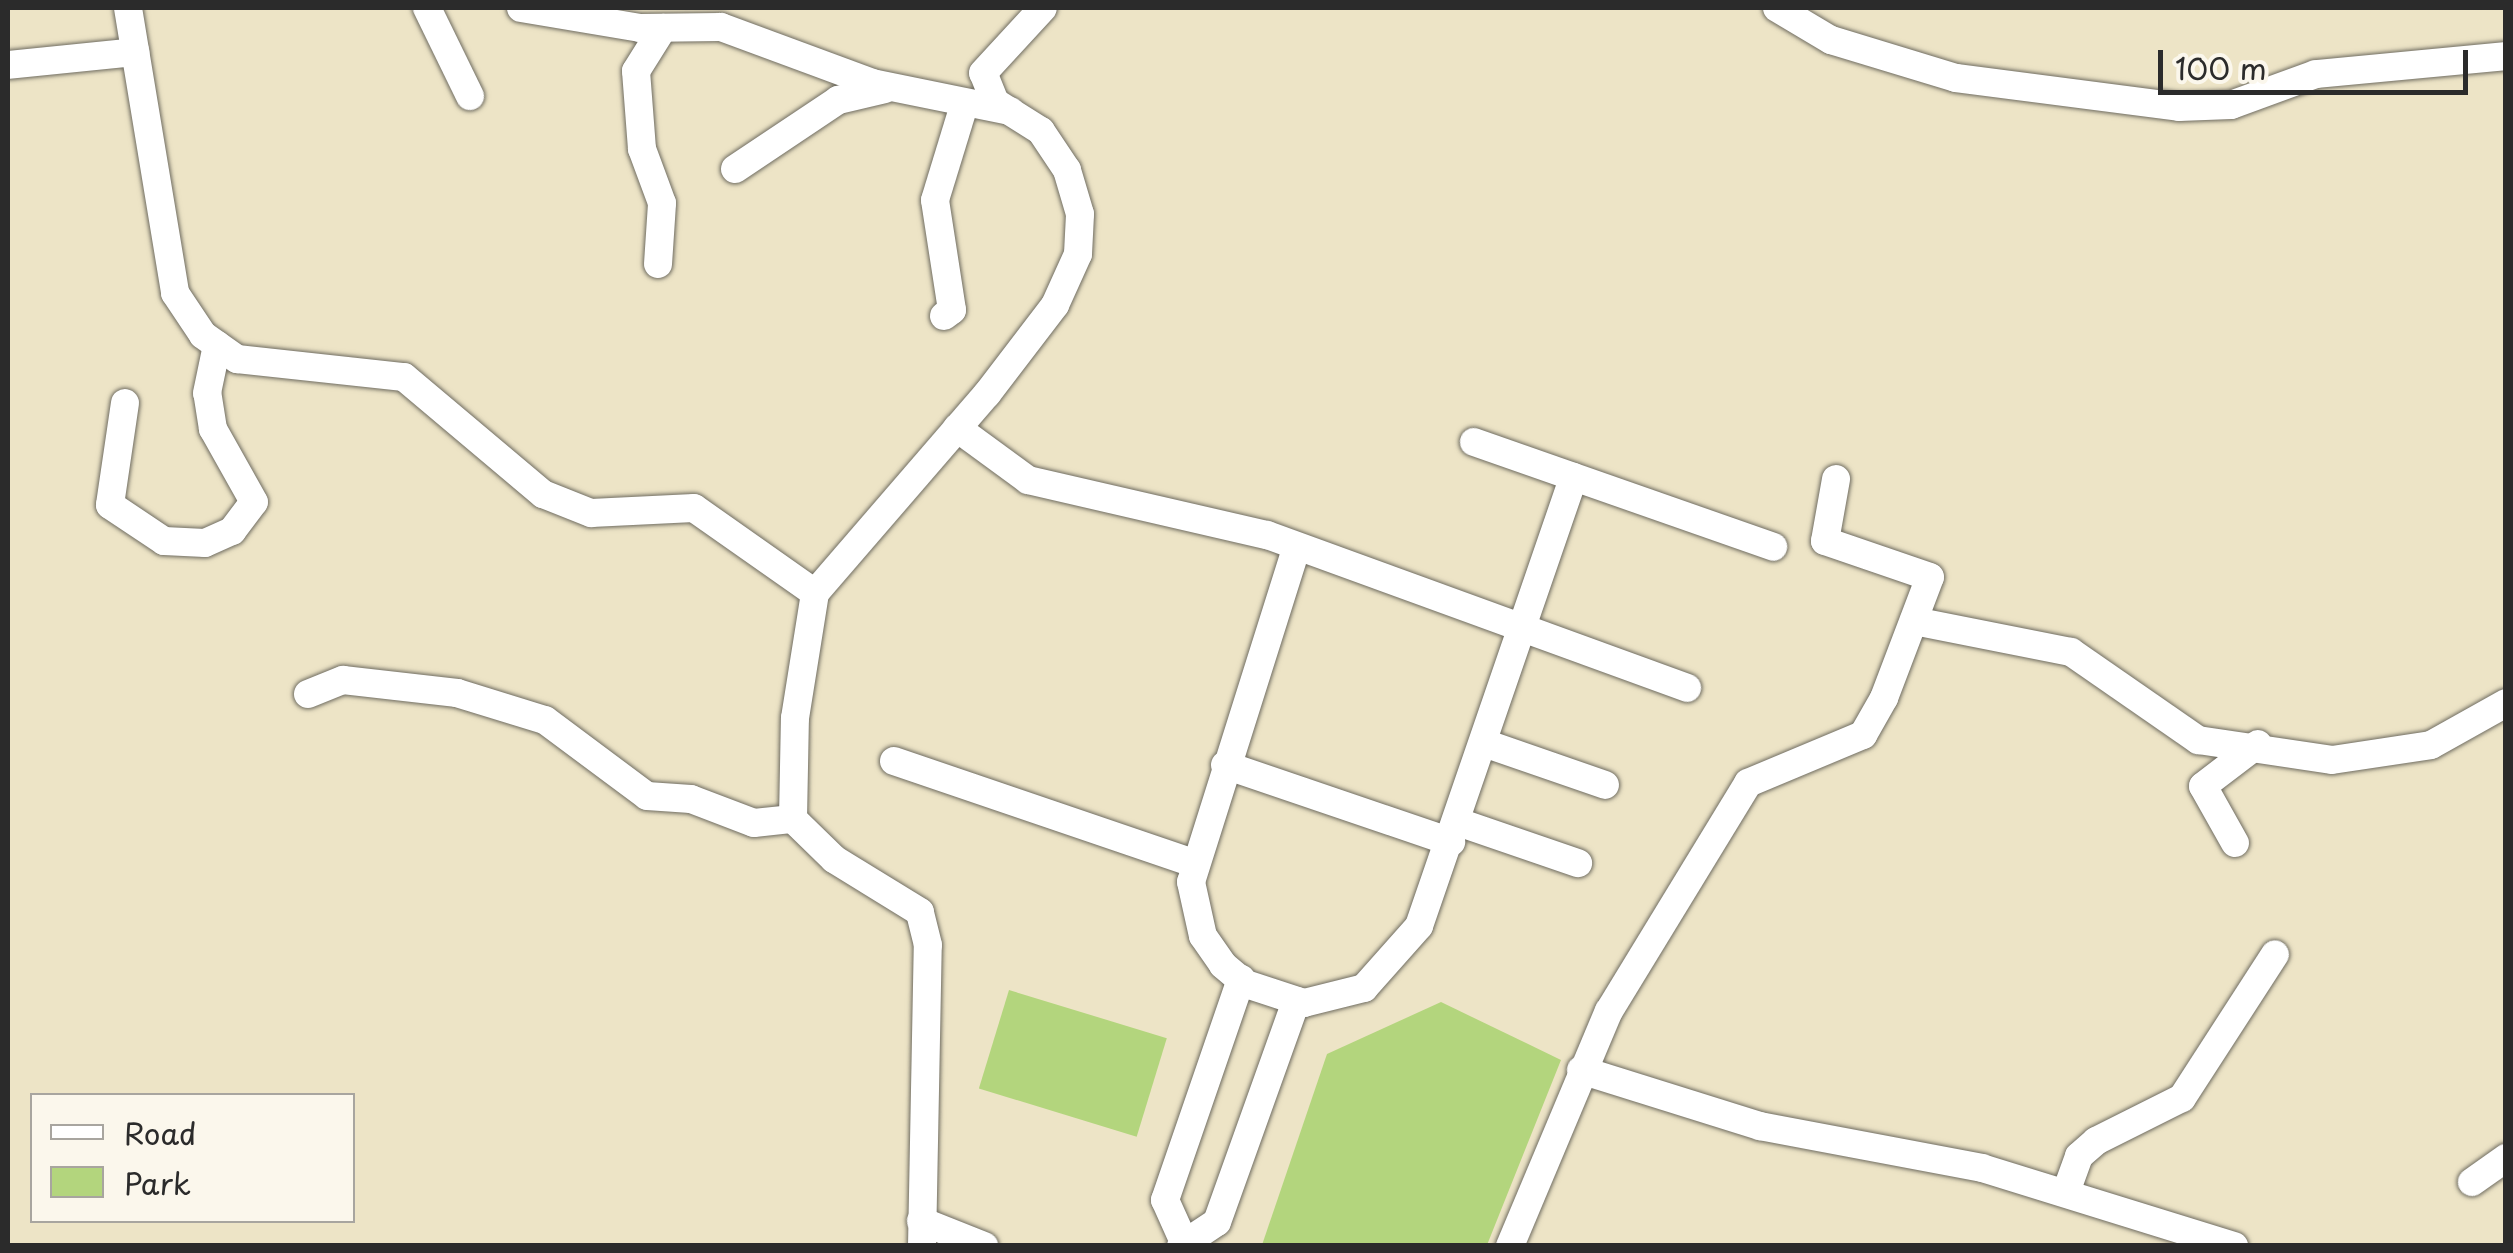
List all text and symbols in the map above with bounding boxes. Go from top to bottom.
scale bar [2163,30,2473,92]
text: 100 m [2175,45,2267,90]
legend [30,1093,355,1223]
text: Road [124,1110,197,1155]
text: Park [124,1160,191,1205]

